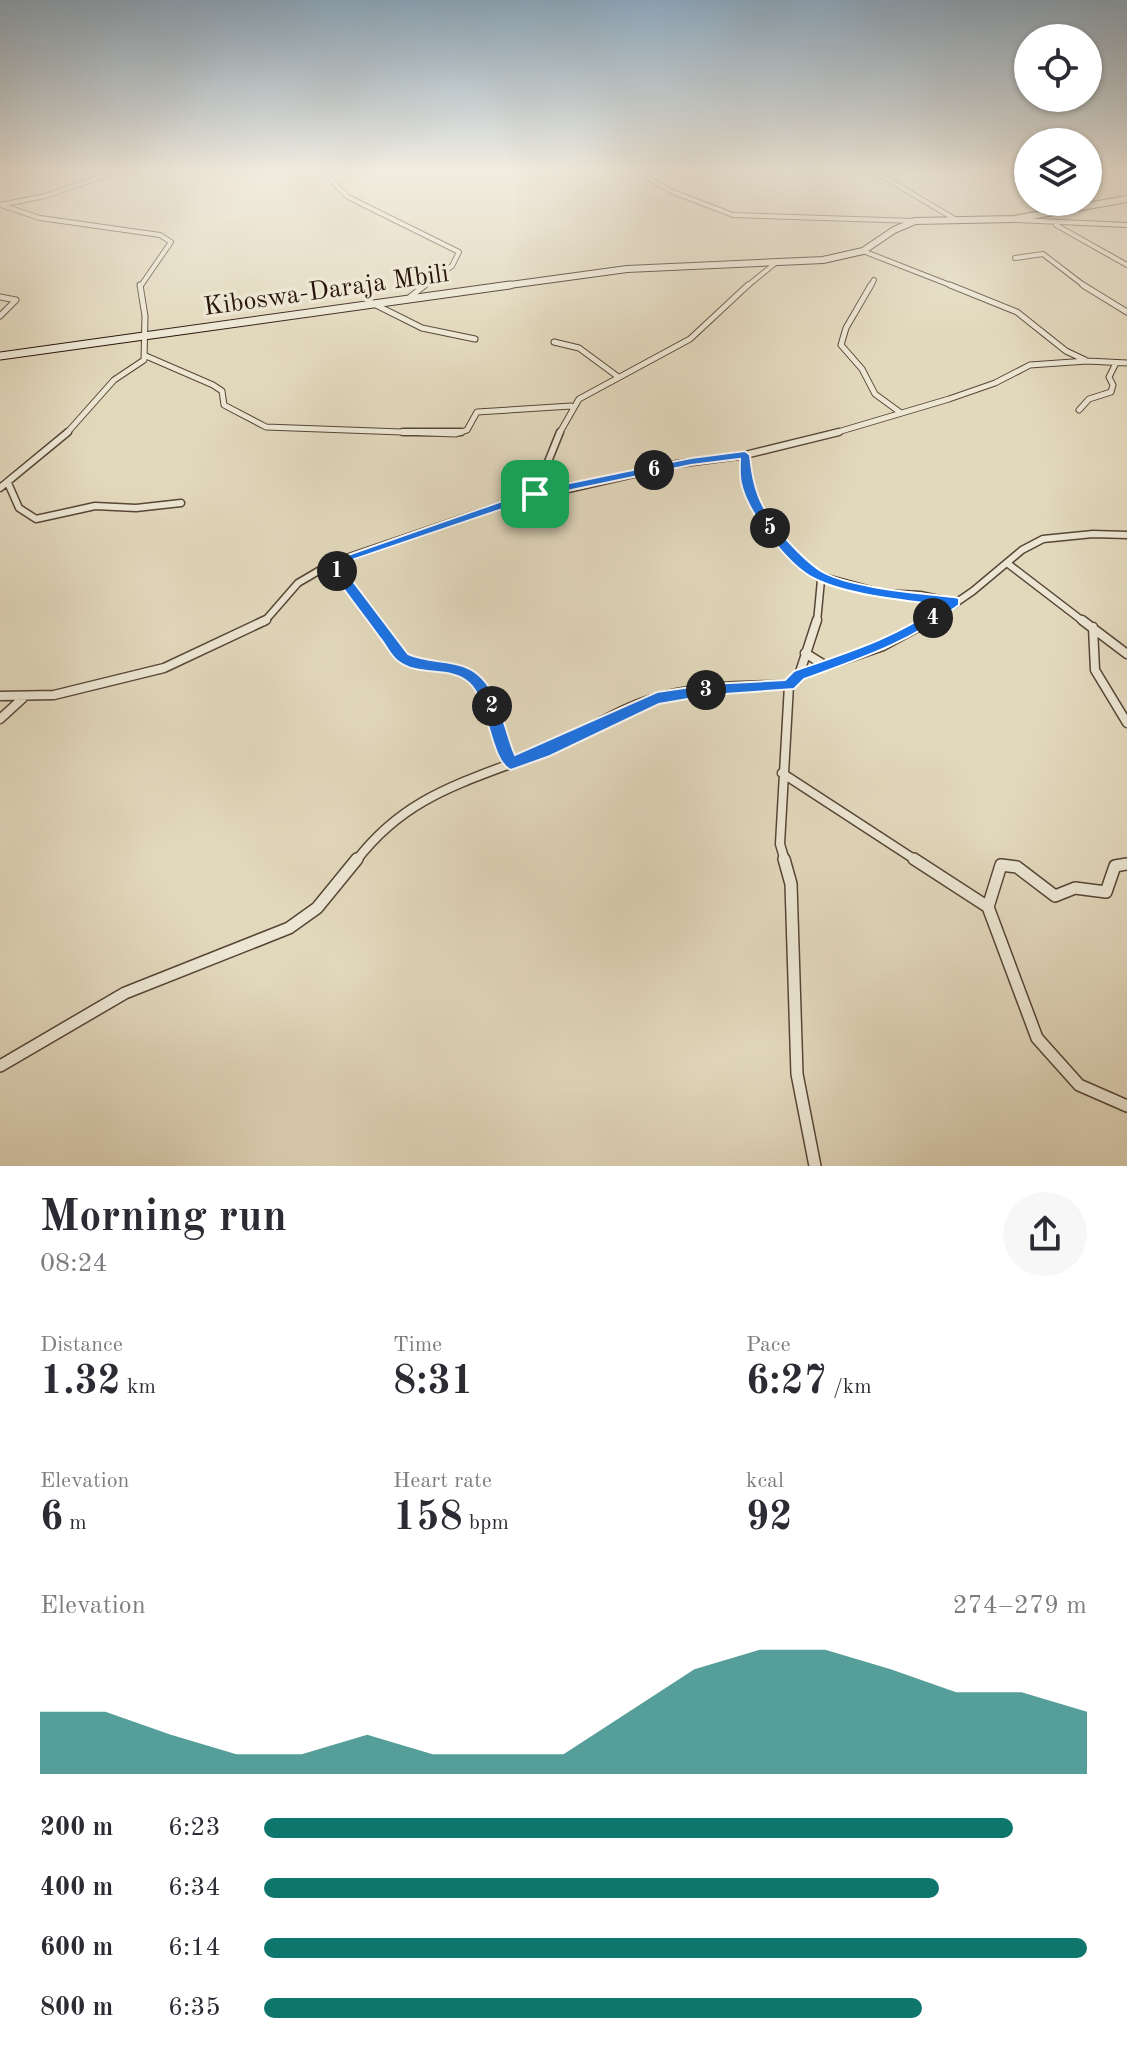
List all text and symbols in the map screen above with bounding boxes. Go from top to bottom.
map controls [1014,24,1102,216]
button: locate [1014,24,1102,112]
button: layers [1014,128,1102,216]
street label: Kiboswa-Daraja Mbili [202,261,450,321]
pin: 6 [634,450,674,490]
text: 6 [648,459,660,481]
pin [501,460,569,528]
icon: arrive [513,472,557,516]
pin: 5 [750,508,790,548]
text: 5 [764,517,776,539]
pin: 1 [317,551,357,591]
text: 1 [331,560,343,582]
pin: 4 [913,598,953,638]
text: 4 [927,607,939,629]
pin: 3 [686,670,726,710]
text: 3 [700,679,712,701]
pin: 2 [472,686,512,726]
text: 2 [486,695,498,717]
button: share [1003,1192,1087,1276]
text: Morning run [40,1196,287,1240]
text: 08:24 [40,1251,108,1277]
text: Distance [40,1334,123,1356]
text: Time [393,1334,442,1356]
text: Pace [746,1334,791,1356]
text: 1.32 [40,1363,121,1403]
text: 8:31 [393,1363,474,1403]
text: 6:27 [746,1363,827,1403]
text: km [121,1376,156,1398]
text: /km [827,1376,872,1398]
text: Elevation [40,1470,130,1492]
text: Heart rate [393,1470,492,1492]
text: kcal [746,1470,784,1492]
text: 6 [40,1499,63,1539]
text: 158 [393,1499,463,1539]
text: 92 [746,1499,792,1539]
text: m [63,1512,87,1534]
text: bpm [463,1512,509,1534]
text: Elevation [40,1593,146,1619]
text: 274–279 m [952,1593,1087,1619]
text: 200 m [40,1815,113,1841]
text: 6:23 [168,1815,221,1841]
text: 400 m [40,1875,113,1901]
text: 6:34 [168,1875,221,1901]
text: 600 m [40,1935,113,1961]
text: 6:14 [168,1935,221,1961]
text: 800 m [40,1995,113,2021]
text: 6:35 [168,1995,221,2021]

